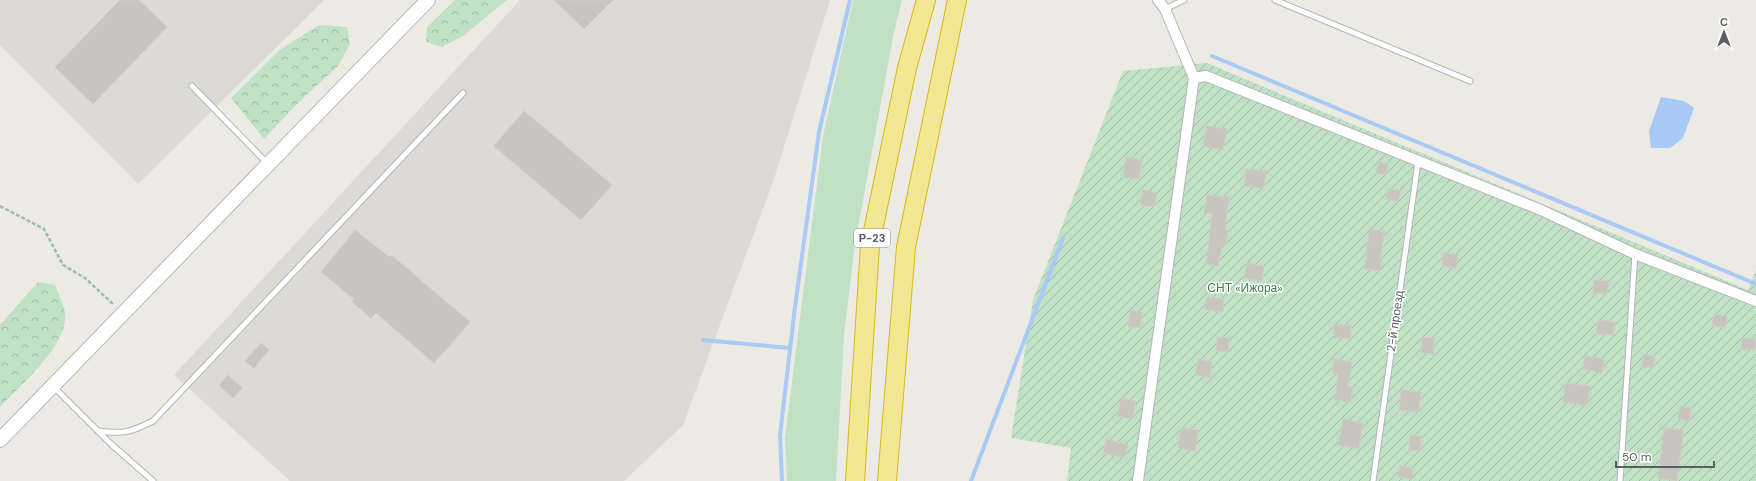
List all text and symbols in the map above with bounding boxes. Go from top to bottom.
north arrow [1704,12,1744,52]
text: С [1720,15,1728,29]
road number: Р-23 [854,229,890,247]
park label: СНТ «Ижора» [1207,280,1283,296]
street label: 2-й проезд [1383,289,1407,353]
scale bar [1616,443,1714,469]
text: 50 m [1622,449,1651,465]

